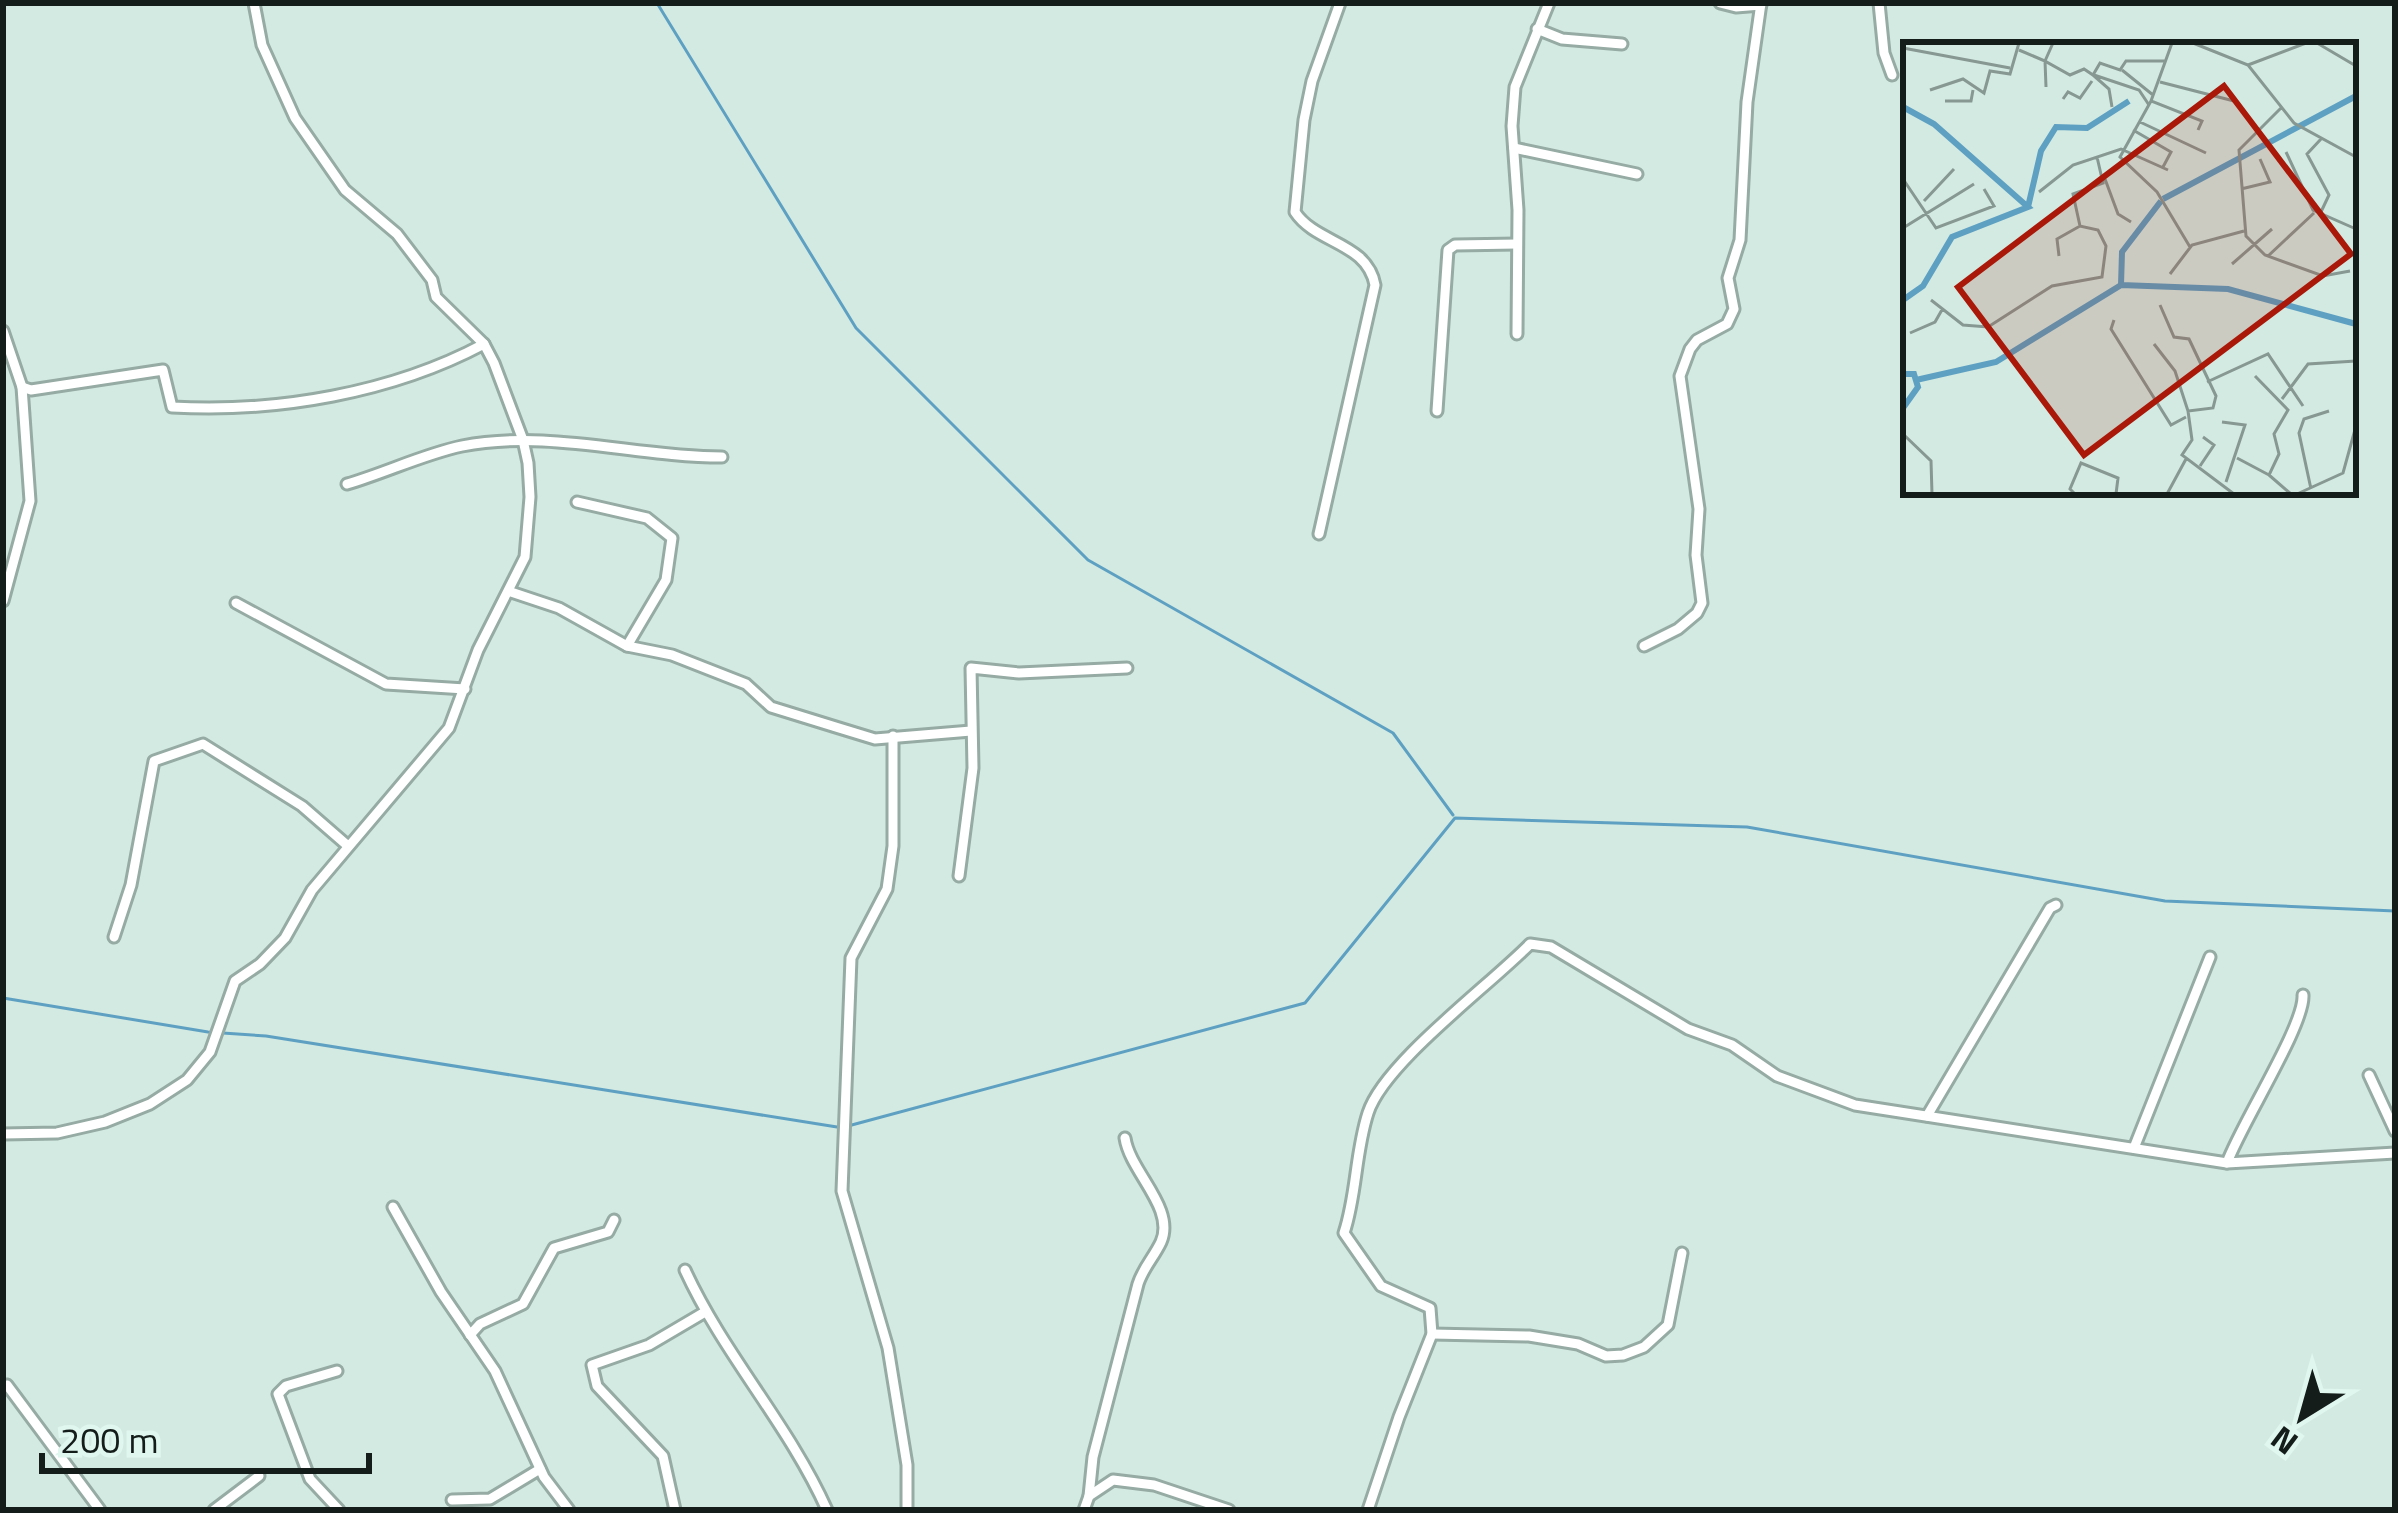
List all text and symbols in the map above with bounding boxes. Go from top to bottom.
inset map [1903,42,2356,495]
north arrow [2242,1357,2362,1477]
scale bar [42,1399,369,1473]
text: 200 m [60,1412,159,1467]
text: N [2260,1414,2308,1468]

